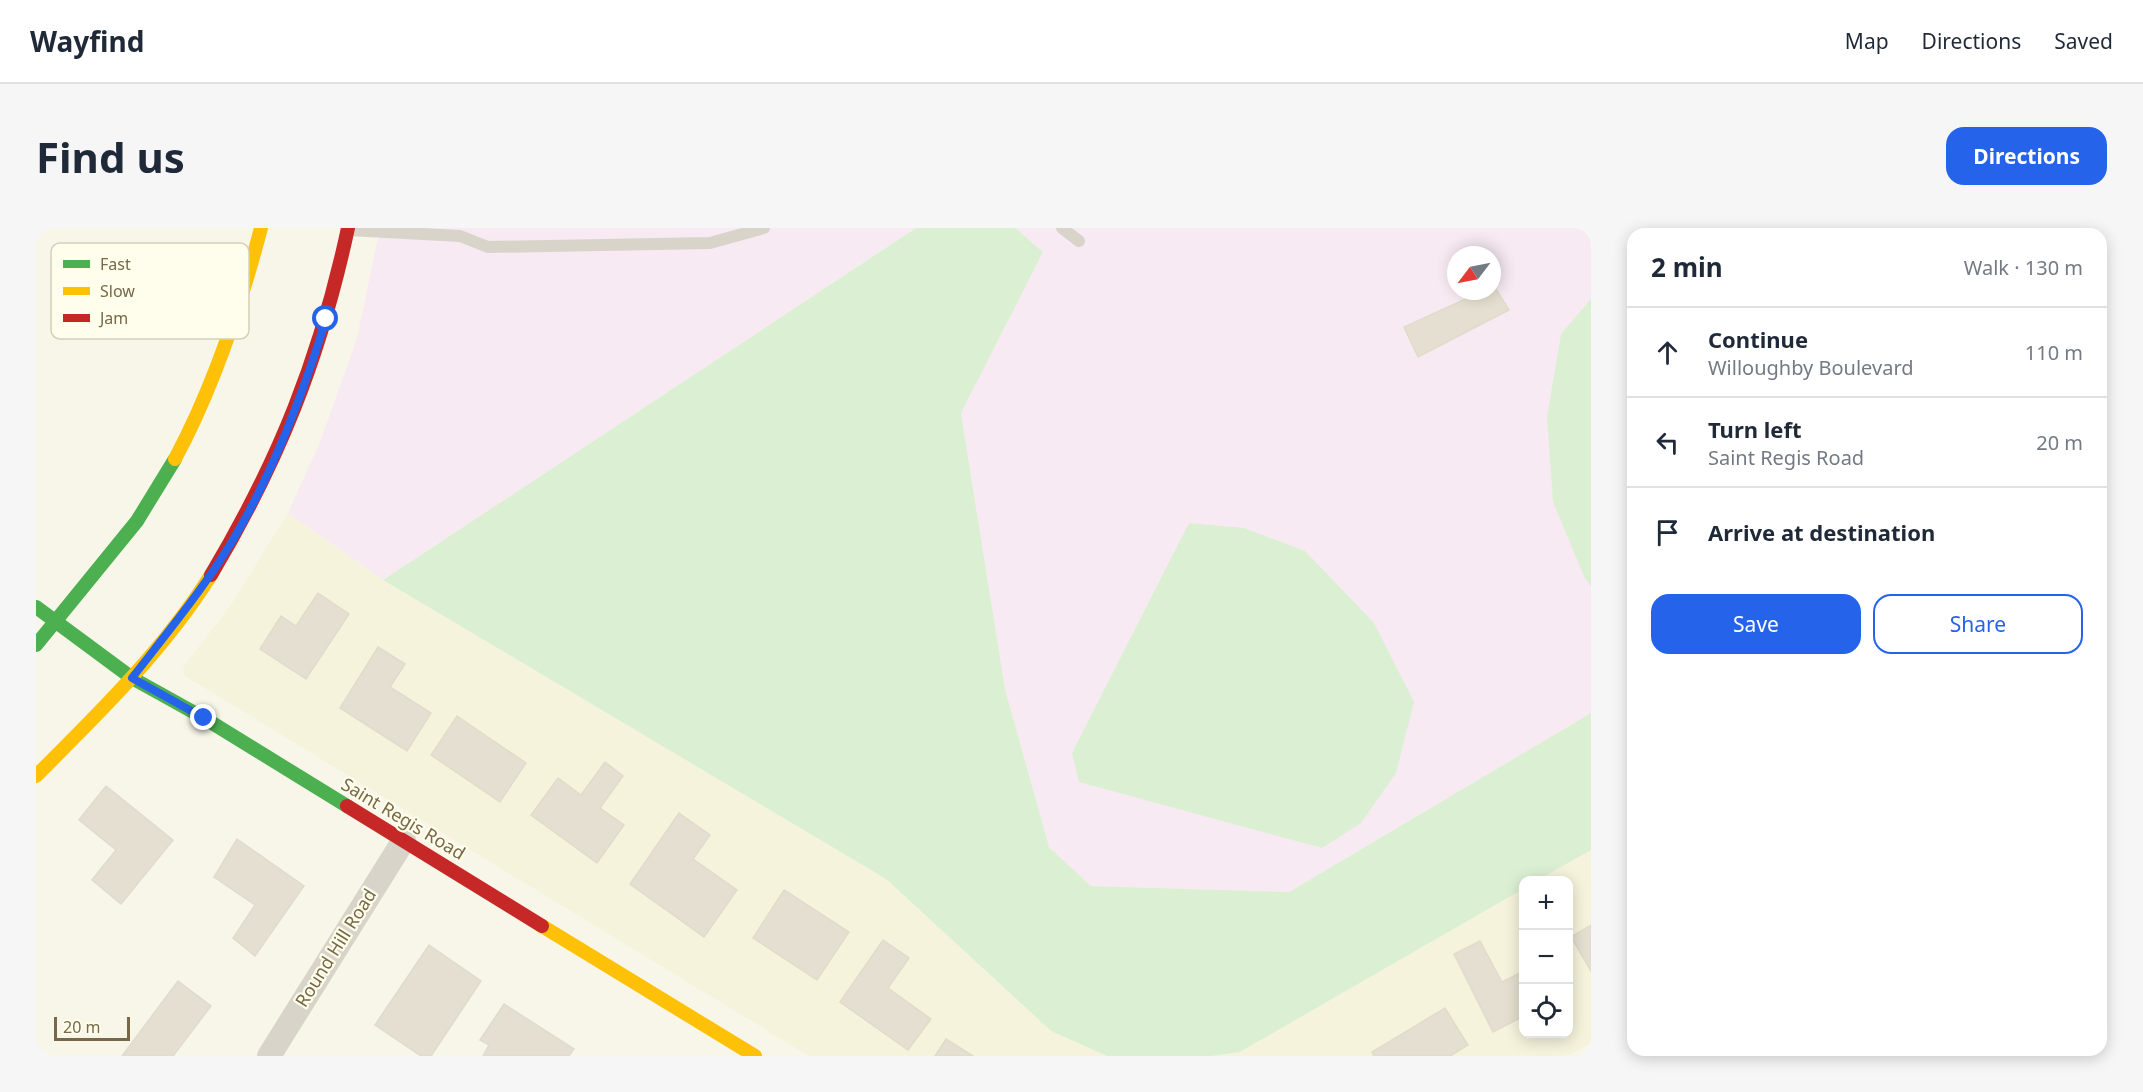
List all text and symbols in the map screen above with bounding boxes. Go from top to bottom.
text: Wayfind [30,22,144,60]
text: Map [1845,27,1889,55]
text: Directions [1922,27,2021,55]
text: Saved [2054,27,2113,55]
button: Directions [1946,127,2107,185]
text: Find us [36,128,185,185]
legend [51,243,249,339]
north arrow [1447,246,1501,300]
text: 2 min [1651,249,1723,285]
text: Fast [100,253,131,275]
text: Walk · 130 m [1964,254,2083,281]
text: Slow [100,280,135,302]
route start [312,305,338,331]
text: Jam [98,307,128,329]
text: Continue [1708,324,1808,354]
icon: ahead [1651,336,1684,369]
text: 110 m [2025,339,2083,366]
text: Willoughby Boulevard [1708,354,1914,381]
text: Turn left [1708,414,1802,444]
icon: left [1651,426,1684,459]
text: 20 m [2036,429,2083,456]
text: Saint Regis Road [1708,444,1864,471]
icon: arrive [1651,516,1684,549]
text: Arrive at destination [1708,517,1935,547]
button: Save [1651,594,1861,654]
button: Share [1873,594,2083,654]
route end [190,704,216,730]
street label: Saint Regis Road [337,772,470,865]
map controls [1519,876,1573,1038]
button: + [1519,876,1573,930]
street label: Round Hill Road [289,884,381,1011]
button: − [1519,930,1573,984]
button: locate [1519,984,1573,1038]
scale bar [54,1014,130,1042]
text: 20 m [63,1016,100,1038]

